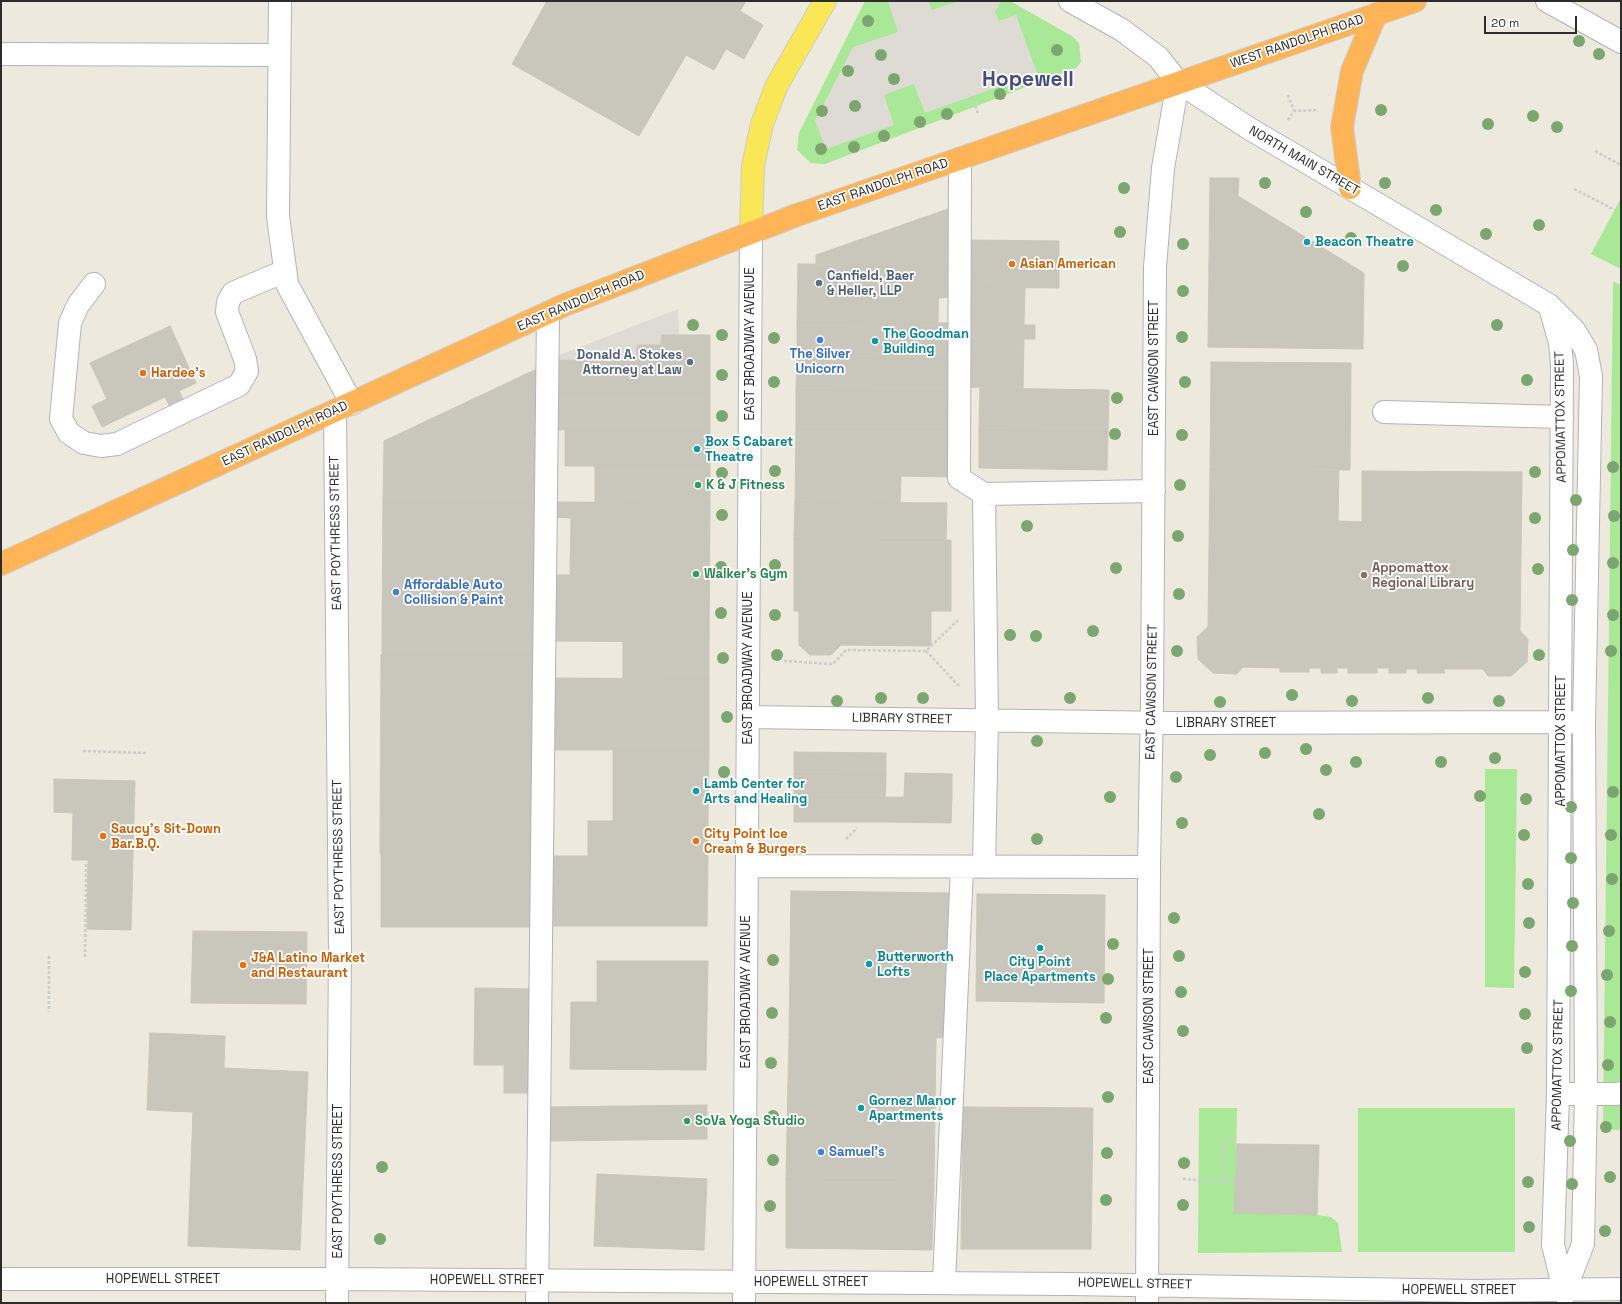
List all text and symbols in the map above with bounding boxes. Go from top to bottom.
scale bar [1486,8,1579,34]
street label: WEST RANDOLPH ROAD [1228,12,1366,72]
text: 20 m [1491,15,1519,31]
district label: Hopewell [982,67,1074,93]
street label: NORTH MAIN STREET [1246,123,1362,199]
street label: EAST RANDOLPH ROAD [816,155,950,215]
place label: Beacon Theatre [1315,234,1414,250]
marker: Beacon Theatre [1302,237,1312,247]
place label: Asian American [1020,256,1116,272]
marker: Asian American [1007,259,1017,269]
street label: EAST RANDOLPH ROAD [515,267,647,335]
street label: EAST BROADWAY AVENUE [742,267,758,421]
place label: Canfield, Baer & Heller, LLP [827,268,915,299]
marker: Canfield, Baer & Heller, LLP [814,278,824,288]
street label: EAST CAWSON STREET [1146,300,1162,436]
place label: The Goodman Building [883,326,969,357]
marker: The Silver Unicorn [815,335,825,345]
marker: The Goodman Building [870,336,880,346]
place label: The Silver Unicorn [790,346,850,377]
place label: Donald A. Stokes Attorney at Law [577,347,682,378]
street label: APPOMATTOX STREET [1552,351,1570,483]
marker: Donald A. Stokes Attorney at Law [685,357,695,367]
place label: Hardee's [151,365,205,381]
marker: Hardee's [138,368,148,378]
street label: EAST RANDOLPH ROAD [220,398,350,470]
place label: Box 5 Cabaret Theatre [705,434,793,465]
marker: Box 5 Cabaret Theatre [692,444,702,454]
street label: EAST POYTHRESS STREET [327,455,345,611]
place label: K & J Fitness [706,477,785,493]
marker: K & J Fitness [693,480,703,490]
place label: Appomattox Regional Library [1372,560,1474,591]
place label: Walker's Gym [704,566,788,582]
marker: Walker's Gym [691,569,701,579]
marker: Appomattox Regional Library [1359,570,1369,580]
place label: Affordable Auto Collision & Paint [404,577,504,608]
marker: Affordable Auto Collision & Paint [391,587,401,597]
street label: EAST BROADWAY AVENUE [740,591,756,745]
street label: EAST CAWSON STREET [1143,624,1161,760]
street label: APPOMATTOX STREET [1553,675,1569,807]
street label: LIBRARY STREET [852,710,952,728]
street label: LIBRARY STREET [1176,715,1276,731]
place label: Lamb Center for Arts and Healing [704,776,807,807]
street label: EAST POYTHRESS STREET [330,779,348,935]
marker: Lamb Center for Arts and Healing [691,786,701,796]
place label: Saucy's Sit-Down Bar.B.Q. [111,821,221,852]
place label: City Point Ice Cream & Burgers [704,826,807,857]
marker: Saucy's Sit-Down Bar.B.Q. [98,831,108,841]
marker: City Point Ice Cream & Burgers [691,836,701,846]
street label: EAST BROADWAY AVENUE [738,915,754,1069]
marker: City Point Place Apartments [1035,943,1045,953]
street label: EAST CAWSON STREET [1141,948,1157,1084]
place label: Butterworth Lofts [877,949,954,980]
place label: J&A Latino Market and Restaurant [251,950,365,981]
place label: City Point Place Apartments [984,954,1096,985]
marker: Butterworth Lofts [864,959,874,969]
marker: J&A Latino Market and Restaurant [238,960,248,970]
street label: APPOMATTOX STREET [1549,999,1567,1131]
place label: Gornez Manor Apartments [869,1093,956,1124]
marker: Gornez Manor Apartments [856,1103,866,1113]
street label: EAST POYTHRESS STREET [330,1104,346,1258]
place label: SoVa Yoga Studio [695,1113,805,1129]
marker: SoVa Yoga Studio [682,1116,692,1126]
place label: Samuel's [829,1144,885,1160]
marker: Samuel's [816,1147,826,1157]
street label: HOPEWELL STREET [106,1271,220,1287]
street label: HOPEWELL STREET [430,1272,544,1288]
street label: HOPEWELL STREET [754,1274,868,1290]
street label: HOPEWELL STREET [1078,1275,1192,1293]
street label: HOPEWELL STREET [1402,1282,1516,1298]

